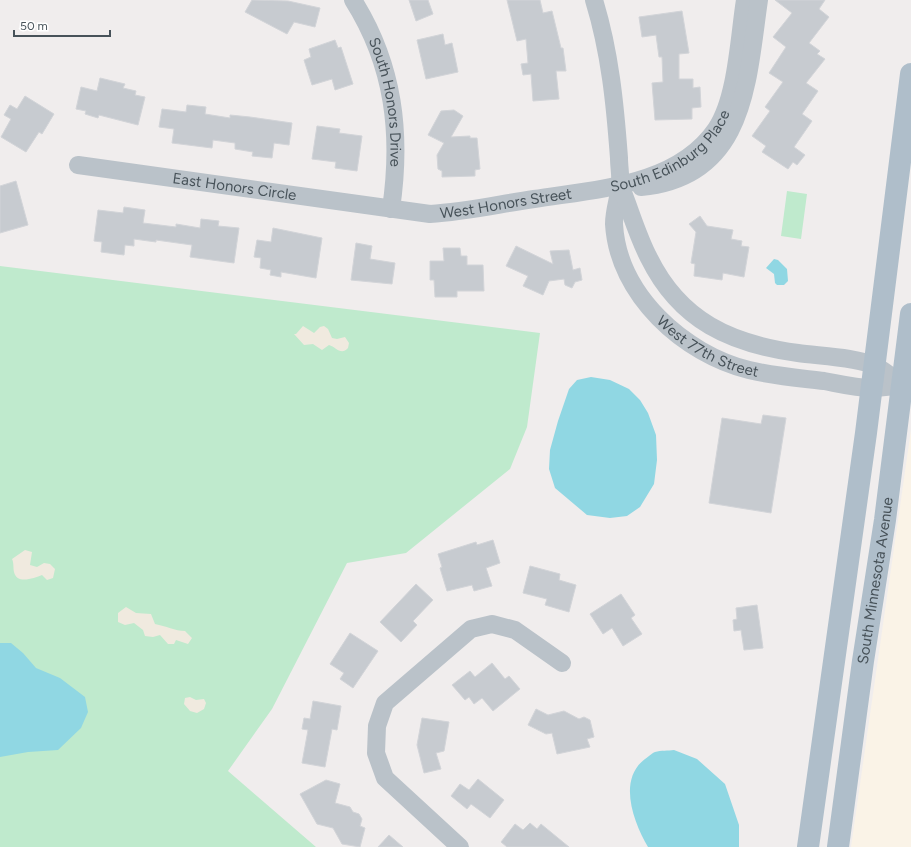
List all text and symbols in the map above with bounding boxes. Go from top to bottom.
scale bar [14,12,110,38]
text: 50 m [20,19,48,33]
street label: South Honors Drive [365,35,405,167]
street label: South Edinburg Place [609,107,734,196]
street label: East Honors Circle [171,169,298,204]
street label: West Honors Street [439,185,573,222]
street label: West 77th Street [653,312,761,381]
street label: South Minnesota Avenue [854,496,897,665]

